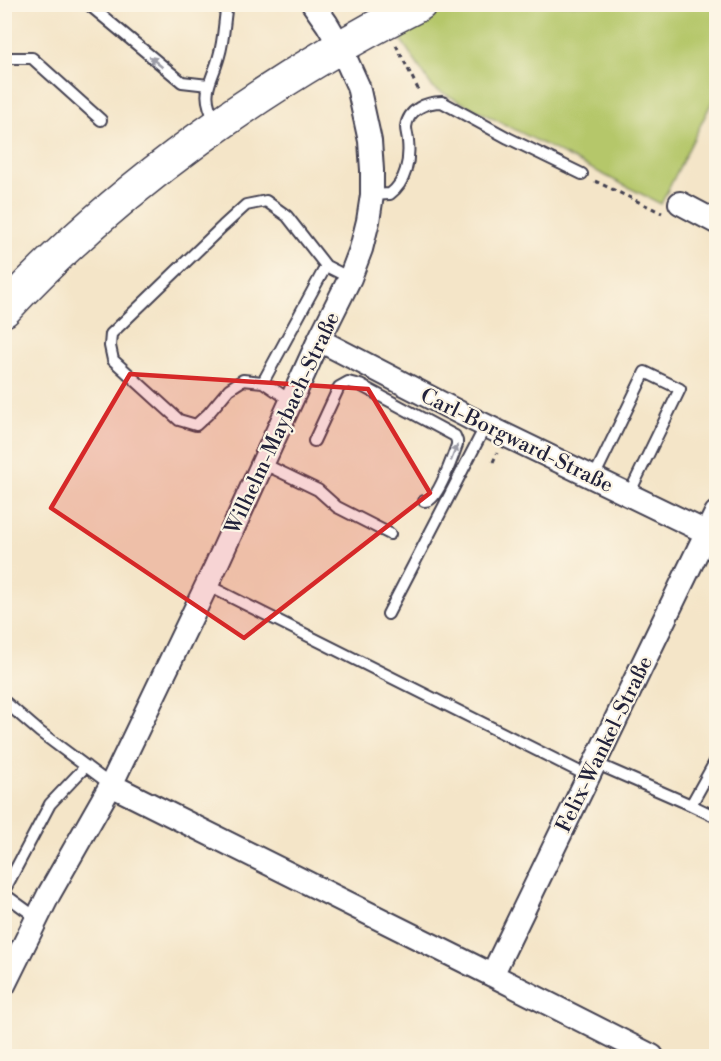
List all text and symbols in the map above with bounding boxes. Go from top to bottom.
one-way arrow [148,55,164,68]
street label: Wilhelm-Maybach-Straße [219,308,346,540]
street label: Carl-Borgward-Straße [416,383,617,499]
one-way arrow [449,444,459,462]
street label: Felix-Wankel-Straße [551,652,659,837]

